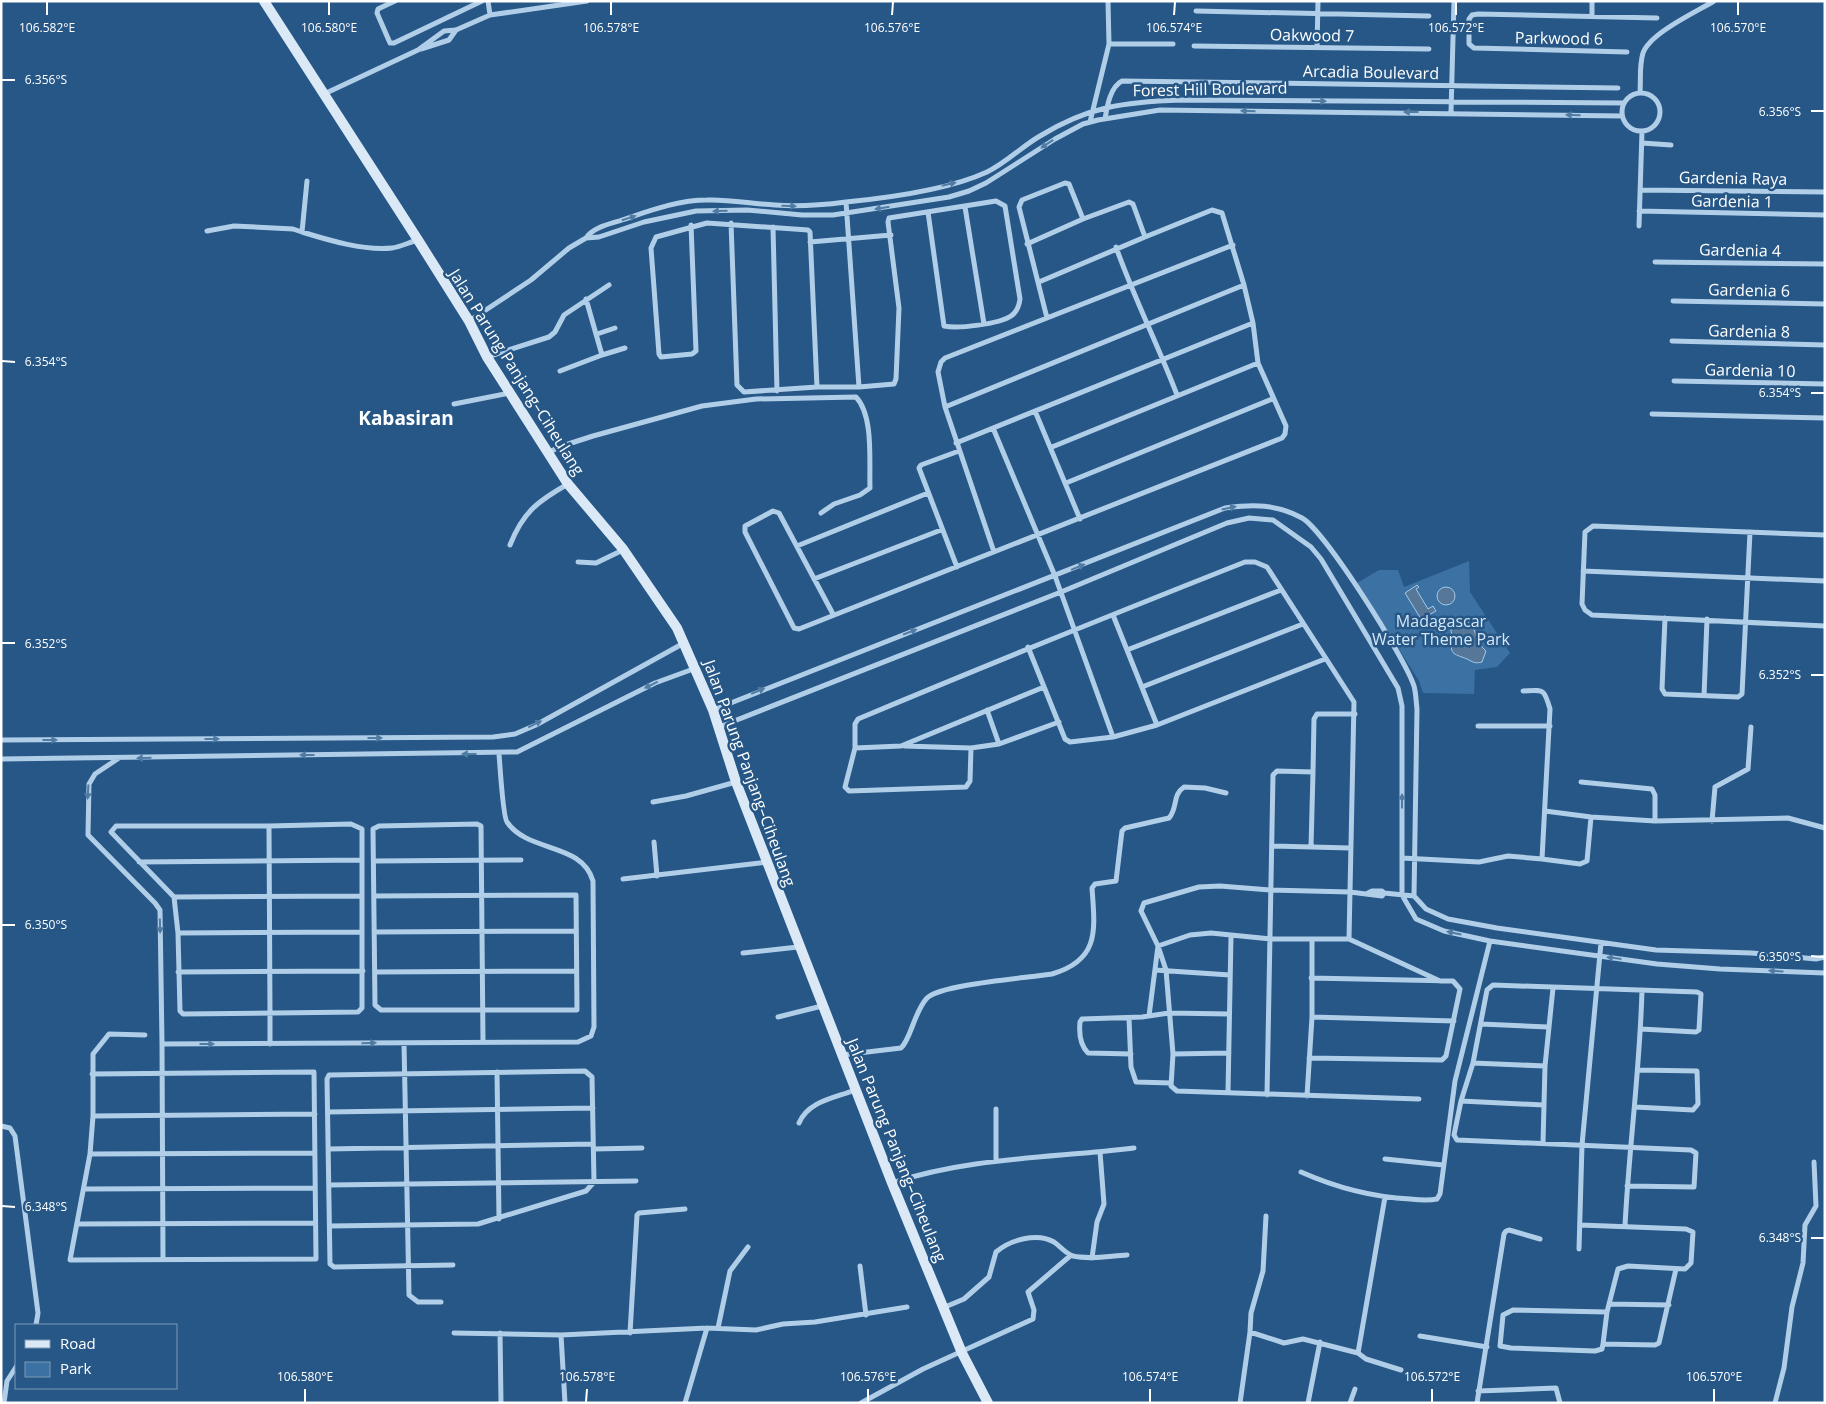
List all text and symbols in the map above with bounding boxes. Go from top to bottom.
text: 106.582°E [19,19,75,36]
text: 106.580°E [301,19,357,36]
text: 106.578°E [583,19,639,36]
text: 106.576°E [864,19,920,36]
text: 106.574°E [1146,19,1202,36]
text: 106.572°E [1428,19,1484,36]
text: 106.570°E [1710,19,1766,36]
street label: Oakwood 7 [1270,23,1354,47]
street label: Parkwood 6 [1515,26,1603,50]
street label: Arcadia Boulevard [1303,60,1439,84]
text: 6.356°S [25,71,67,88]
street label: Forest Hill Boulevard [1132,77,1288,101]
one-way arrow [1312,97,1328,105]
text: 6.356°S [1759,103,1801,120]
one-way arrow [1240,107,1256,115]
one-way arrow [1403,108,1419,116]
one-way arrow [1565,111,1581,119]
one-way arrow [1040,139,1054,149]
street label: Gardenia Raya [1679,166,1787,190]
one-way arrow [942,180,957,188]
street label: Gardenia 1 [1691,189,1773,213]
one-way arrow [781,202,797,210]
one-way arrow [874,204,890,212]
one-way arrow [712,207,728,215]
one-way arrow [622,214,637,222]
street label: Gardenia 4 [1699,238,1781,262]
street label: Jalan Parung Panjang–Ciheulang [443,263,590,480]
street label: Gardenia 6 [1708,278,1790,302]
street label: Gardenia 8 [1708,319,1790,343]
text: 6.354°S [25,353,67,370]
street label: Gardenia 10 [1704,358,1796,382]
text: 6.354°S [1759,384,1801,401]
district label: Kabasiran [358,405,454,431]
one-way arrow [1221,504,1237,512]
one-way arrow [1071,563,1086,571]
park label: Madagascar Water Theme Park [1372,610,1511,650]
one-way arrow [903,628,918,636]
text: 6.352°S [25,635,67,652]
street label: Jalan Parung Panjang–Ciheulang [698,655,801,890]
text: 6.352°S [1759,666,1801,683]
one-way arrow [644,682,658,690]
one-way arrow [751,686,765,694]
one-way arrow [528,720,542,728]
one-way arrow [367,734,383,742]
one-way arrow [205,735,221,743]
one-way arrow [42,736,58,744]
one-way arrow [461,750,477,758]
one-way arrow [299,751,315,759]
one-way arrow [136,754,152,762]
one-way arrow [84,785,92,801]
one-way arrow [1398,793,1406,809]
text: 6.350°S [25,916,67,933]
one-way arrow [157,918,165,934]
one-way arrow [1446,929,1461,937]
text: 6.350°S [1759,948,1801,965]
one-way arrow [1606,954,1622,962]
one-way arrow [1768,966,1784,974]
street label: Jalan Parung Panjang–Ciheulang [841,1033,952,1265]
one-way arrow [362,1039,378,1047]
one-way arrow [199,1040,215,1048]
text: 6.348°S [25,1198,67,1215]
text: 6.348°S [1759,1229,1801,1246]
legend [15,1324,178,1389]
text: Road [60,1333,96,1353]
text: Park [60,1358,91,1378]
text: 106.580°E [277,1368,333,1385]
text: 106.578°E [559,1368,615,1385]
text: 106.576°E [840,1368,896,1385]
text: 106.574°E [1122,1368,1178,1385]
text: 106.572°E [1404,1368,1460,1385]
text: 106.570°E [1686,1368,1742,1385]

